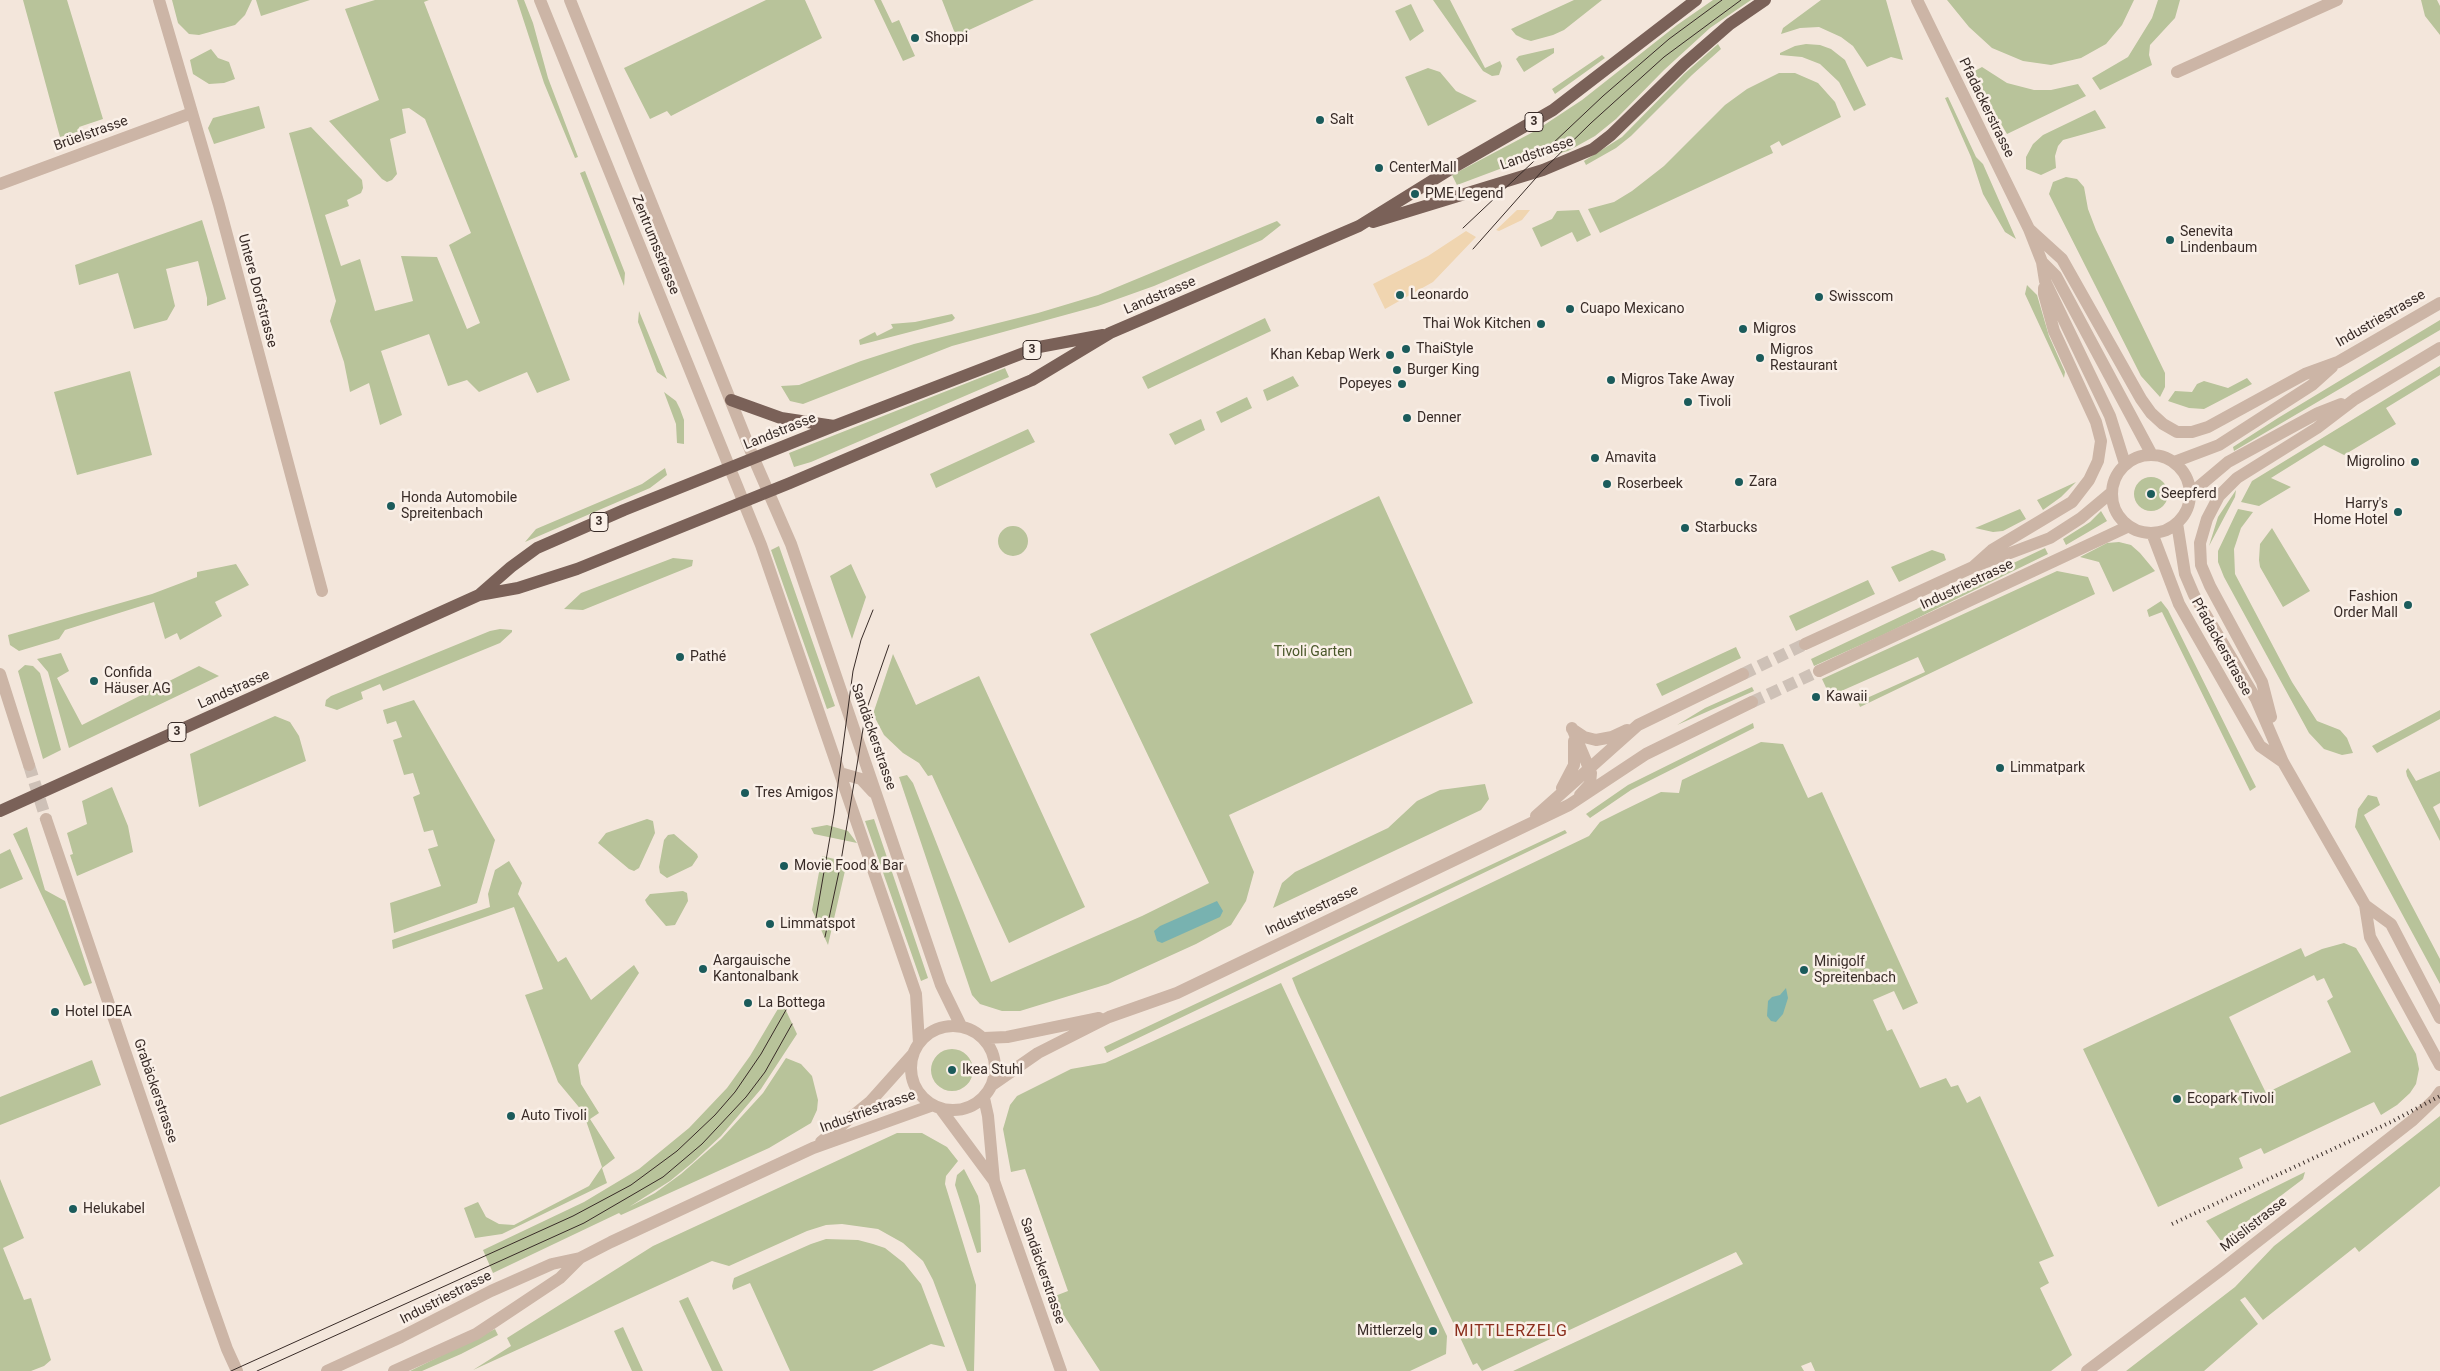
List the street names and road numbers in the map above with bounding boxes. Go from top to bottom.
street label: Pfadackerstrasse [1955,55,2017,161]
road number: 3 [1525,112,1543,132]
street label: Brüelstrasse [52,113,130,155]
street label: Landstrasse [1498,134,1576,174]
street label: Zentrumsstrasse [627,193,683,297]
street label: Untere Dorfstrasse [234,232,280,350]
street label: Landstrasse [1121,273,1199,319]
street label: Industriestrasse [2333,287,2429,351]
road number: 3 [1023,340,1041,360]
street label: Landstrasse [741,410,819,454]
road number: 3 [590,512,608,532]
street label: Industriestrasse [1918,556,2016,614]
street label: Pfadackerstrasse [2187,595,2255,699]
street label: Landstrasse [196,667,272,713]
street label: Sandäckerstrasse [847,682,899,792]
road number: 3 [168,722,186,742]
street label: Industriestrasse [1263,882,1361,940]
street label: Grabäckerstrasse [129,1037,181,1145]
street label: Industriestrasse [818,1087,918,1137]
street label: Müslistrasse [2217,1194,2291,1256]
street label: Sandäckerstrasse [1016,1216,1068,1326]
street label: Industriestrasse [398,1268,494,1328]

